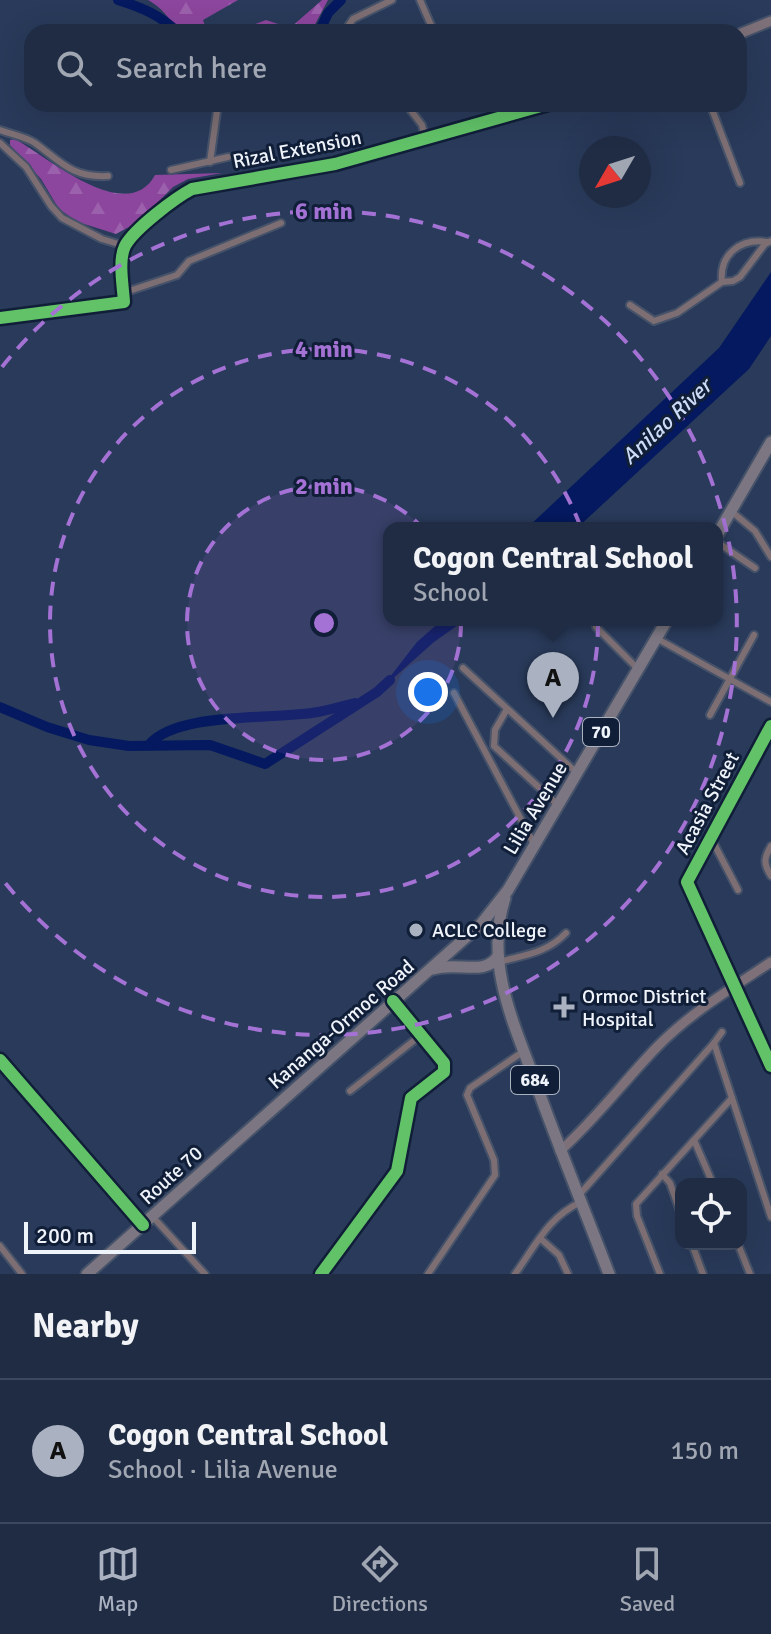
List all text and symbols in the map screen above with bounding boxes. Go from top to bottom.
search box [24,24,747,112]
icon: search [52,46,96,90]
text: Search here [116,50,267,87]
street label: Rizal Extension [231,125,364,174]
north arrow [579,136,651,208]
text: 6 min [295,196,353,226]
text: 4 min [295,334,353,364]
water label: Anilao River [616,371,719,470]
text: 2 min [295,471,353,501]
popup [383,522,723,626]
text: Cogon Central School [413,540,693,577]
text: School [413,577,488,609]
centre of rings [310,609,338,637]
pin: A [527,652,579,718]
your location [408,672,448,712]
road number: 70 [583,718,619,746]
street label: Acasia Street [670,748,745,859]
street label: Lilia Avenue [498,757,573,859]
place label: ACLC College [432,918,547,943]
marker: ACLC College [407,921,425,939]
street label: Kananga-Ormoc Road [263,954,419,1095]
place label: Ormoc District Hospital [582,984,706,1032]
marker: Ormoc District Hospital [553,996,575,1018]
road number: 684 [511,1066,559,1094]
street label: Route 70 [135,1141,208,1210]
map controls [675,1178,747,1250]
button: locate [675,1178,747,1250]
scale bar [24,1218,196,1254]
text: 200 m [36,1222,94,1249]
text: Nearby [32,1305,139,1347]
text: Cogon Central School [108,1417,388,1454]
text: A [50,1435,66,1467]
text: 150 m [670,1435,739,1467]
text: School · Lilia Avenue [108,1454,338,1486]
tab: Map [96,1542,140,1617]
tab: Directions [332,1542,428,1617]
tab: Saved [620,1542,675,1617]

